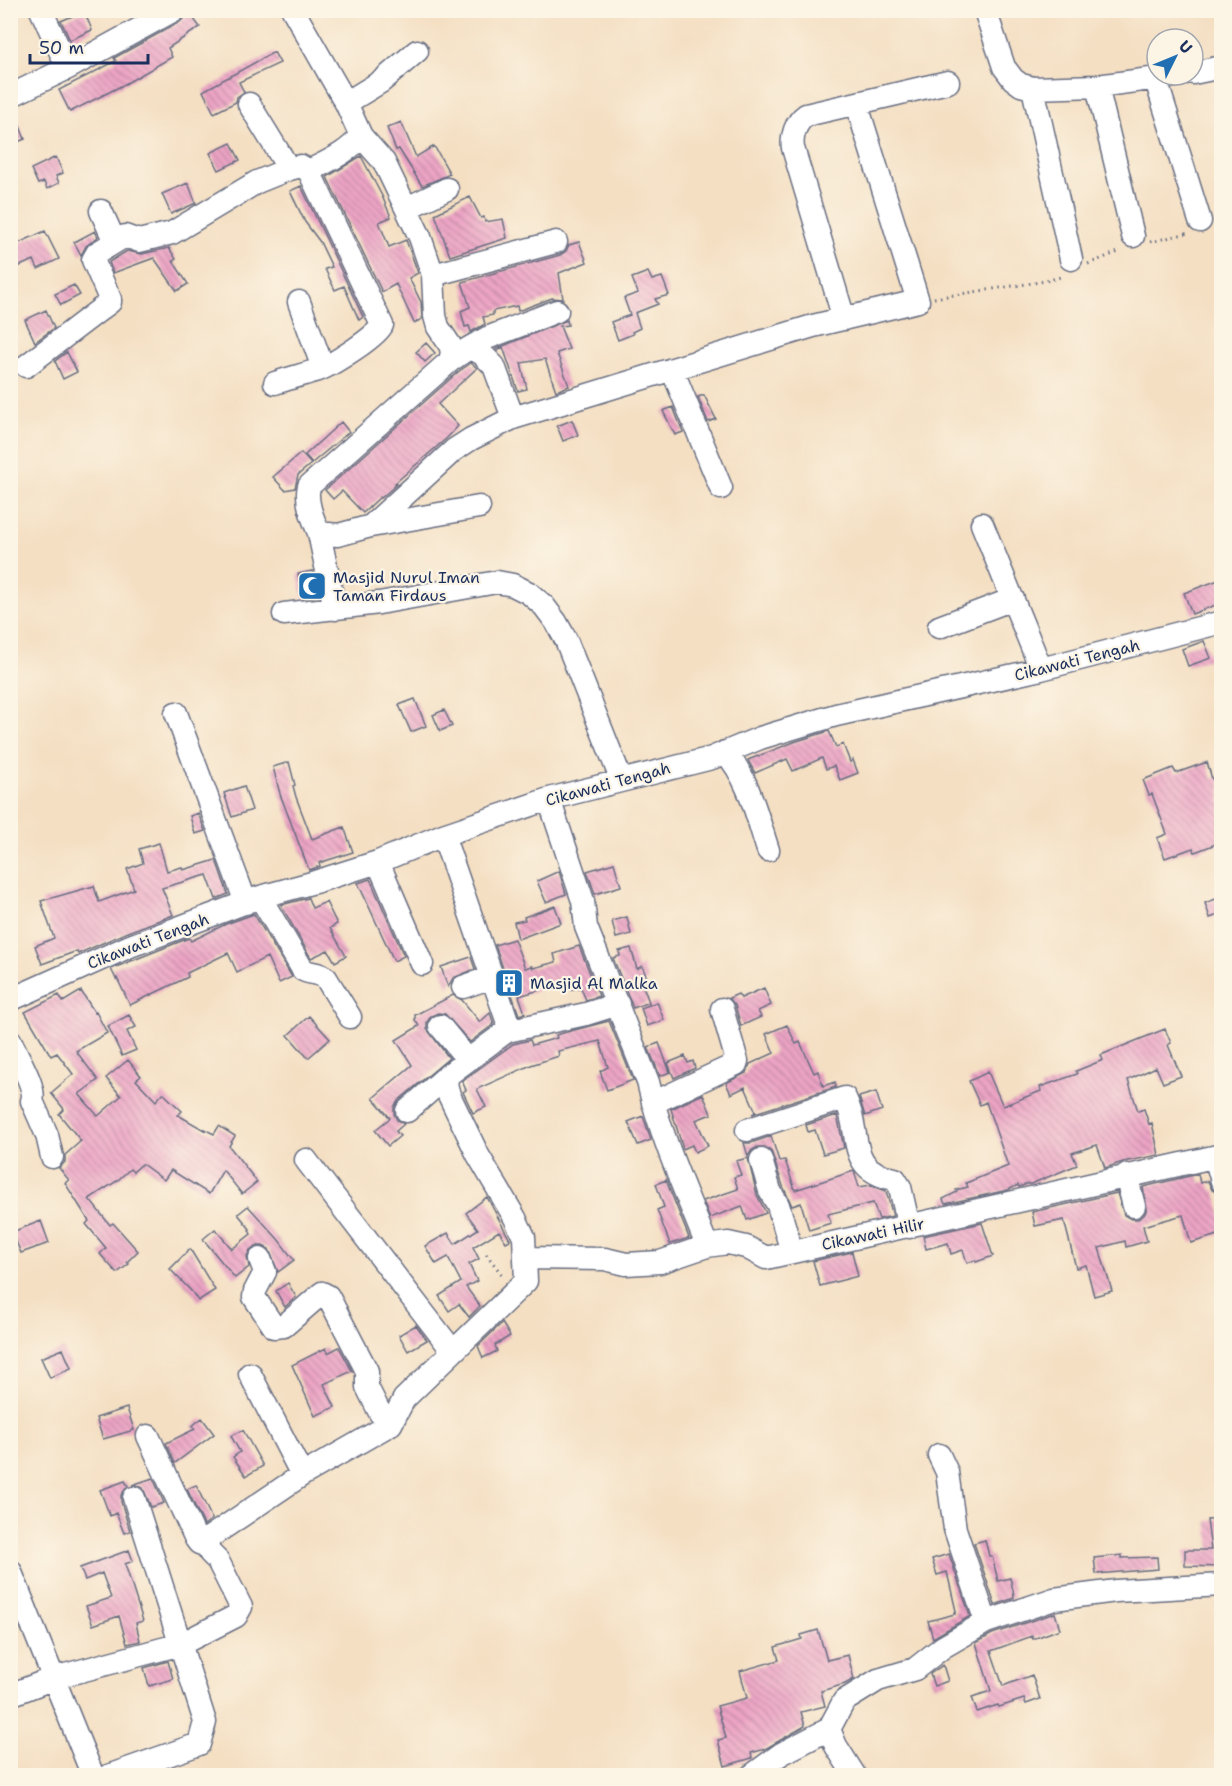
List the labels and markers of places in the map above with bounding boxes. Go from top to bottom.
place label: Masjid Nurul Iman Taman Firdaus [333,567,480,606]
mosque icon: Masjid Nurul Iman Taman Firdaus [296,570,328,602]
building icon: Masjid Al Malka [493,967,525,999]
place label: Masjid Al Malka [530,973,658,994]

